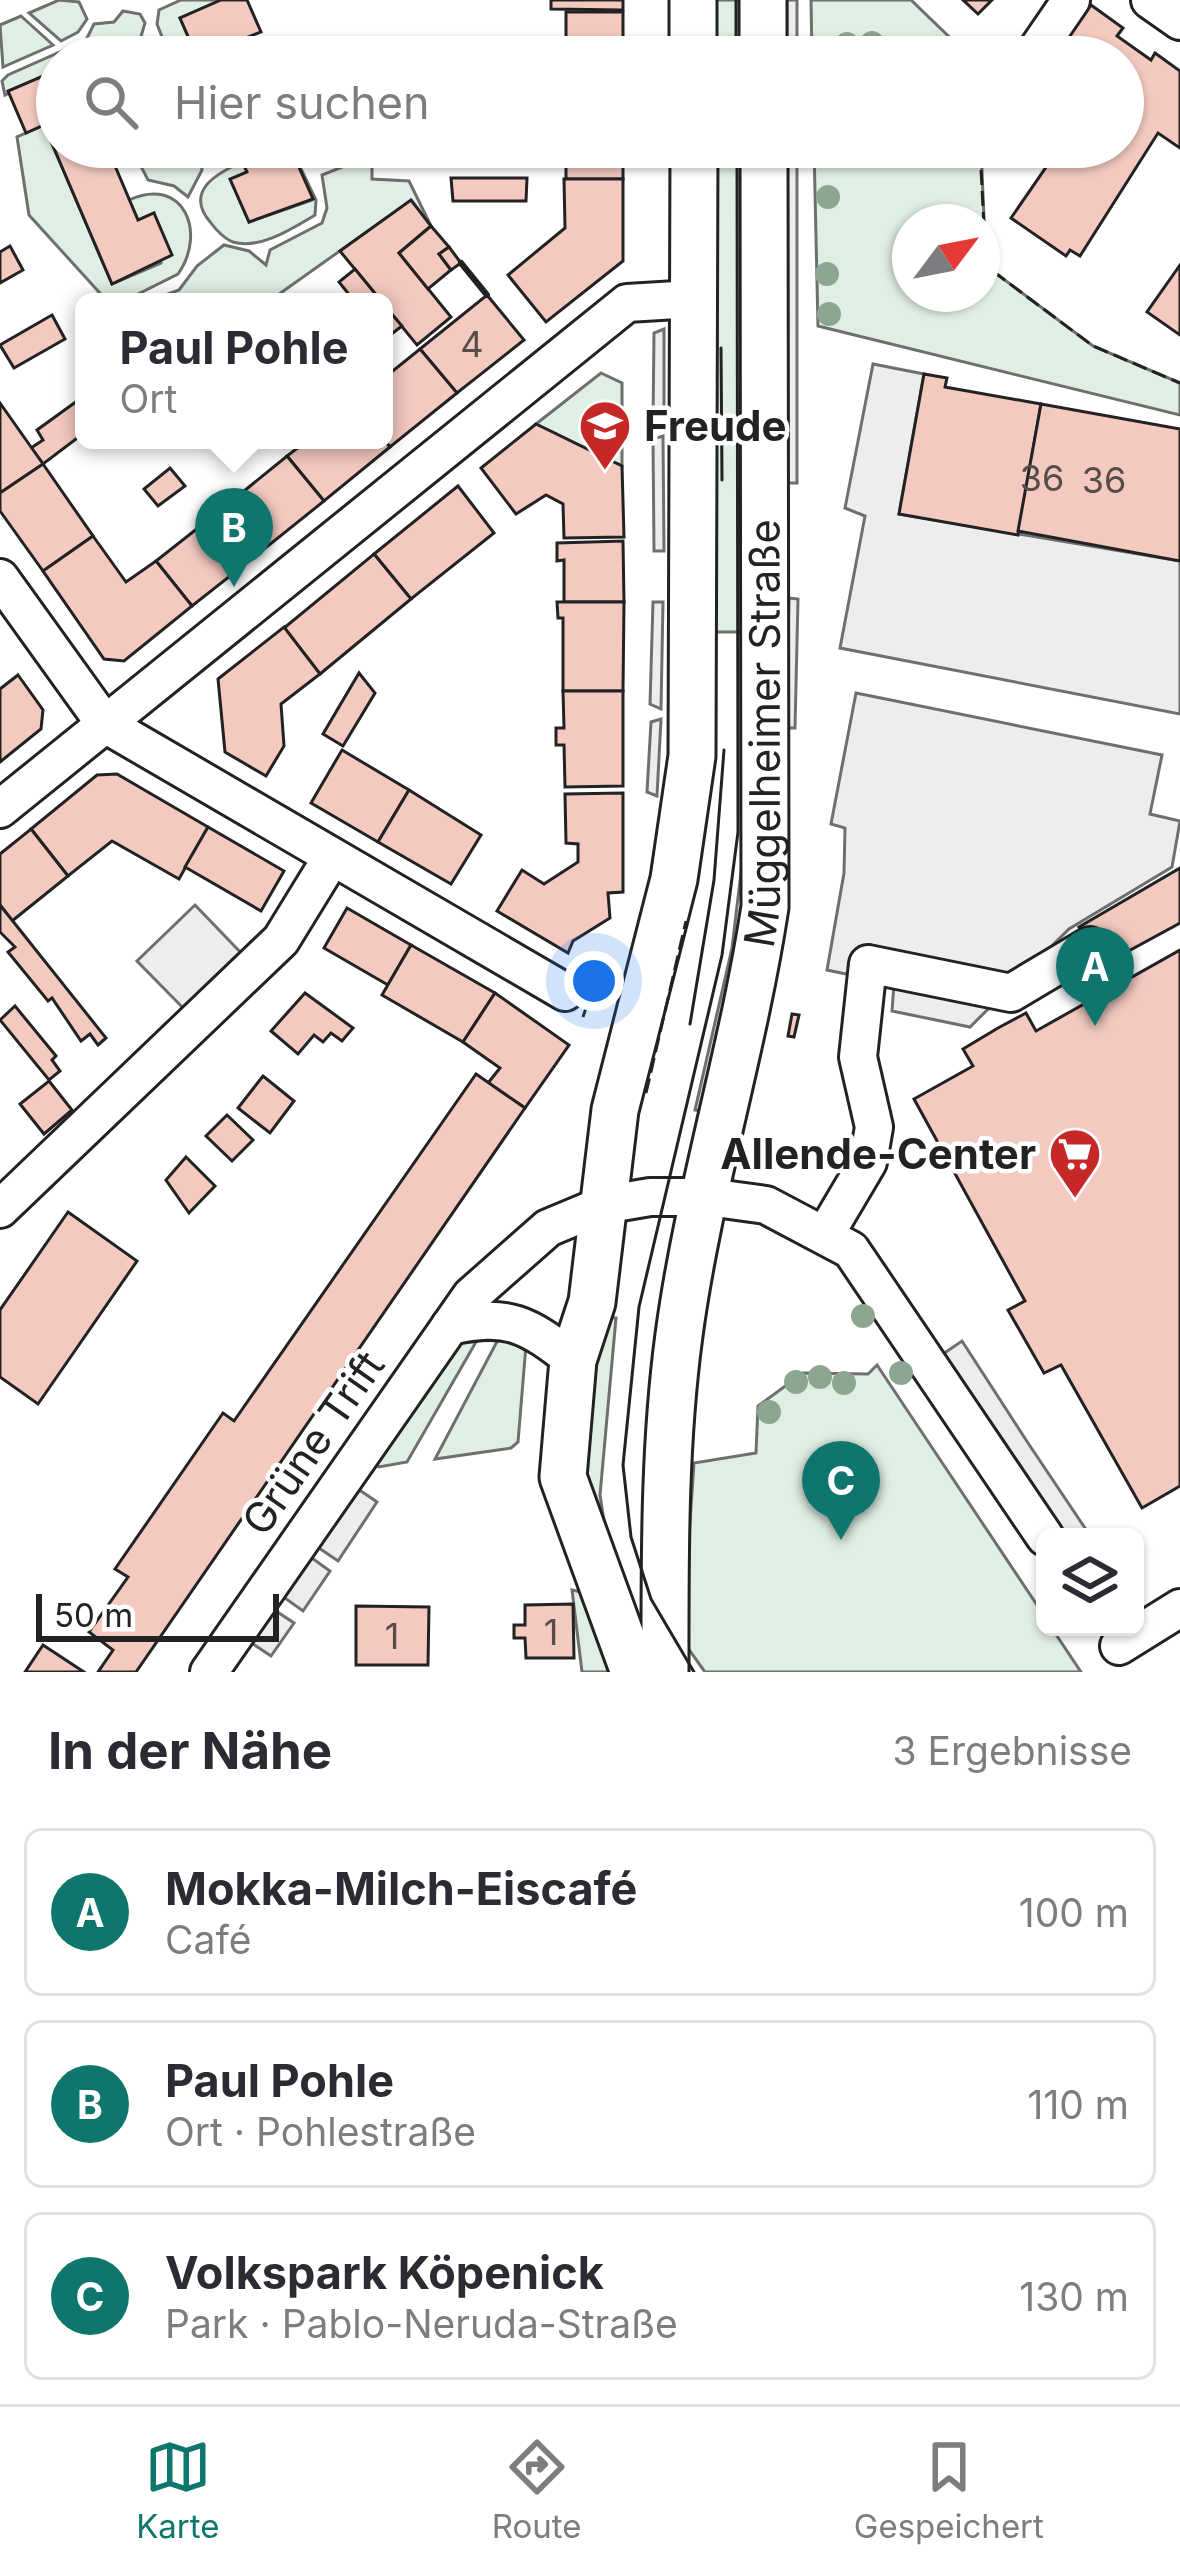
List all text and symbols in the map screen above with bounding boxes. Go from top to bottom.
search box [36,36,1144,168]
icon: search [78,69,144,135]
text: Hier suchen [174,75,430,130]
north arrow [892,204,1000,312]
popup [75,293,393,449]
text: Paul Pohle [120,320,348,375]
house number: 4 [460,322,484,366]
text: Ort [120,375,177,422]
school or university icon: Freude [577,398,633,472]
place label: Freude [644,400,787,451]
house number: 36 [1020,456,1064,500]
house number: 36 [1082,458,1126,502]
pin: B [195,488,273,587]
street label: Müggelheimer Straße [733,519,790,951]
pin: A [1056,927,1134,1026]
your location [564,951,624,1011]
supermarket icon: Allende-Center [1047,1126,1103,1200]
place label: Allende-Center [720,1128,1036,1179]
street label: Grüne Trift [231,1341,394,1544]
pin: C [802,1441,880,1540]
map controls [1036,1528,1144,1636]
button: layers [1036,1528,1144,1636]
scale bar [36,1588,279,1641]
text: 50 m [54,1595,133,1635]
house number: 1 [544,1610,558,1654]
house number: 1 [385,1614,399,1658]
text: In der Nähe [48,1720,332,1781]
text: 3 Ergebnisse [893,1727,1132,1774]
text: Mokka-Milch-Eiscafé [165,1861,637,1916]
text: A [75,1889,105,1936]
text: 100 m [1019,1889,1129,1936]
text: Café [165,1916,251,1963]
text: Paul Pohle [165,2053,394,2108]
text: B [77,2081,103,2128]
text: 110 m [1028,2081,1129,2128]
text: Ort · Pohlestraße [165,2108,476,2155]
text: Volkspark Köpenick [165,2245,604,2300]
text: C [76,2273,104,2320]
text: 130 m [1019,2273,1129,2320]
text: Park · Pablo-Neruda-Straße [165,2300,678,2347]
tab: Karte [136,2434,219,2546]
tab: Route [492,2434,582,2546]
tab: Gespeichert [854,2434,1044,2546]

